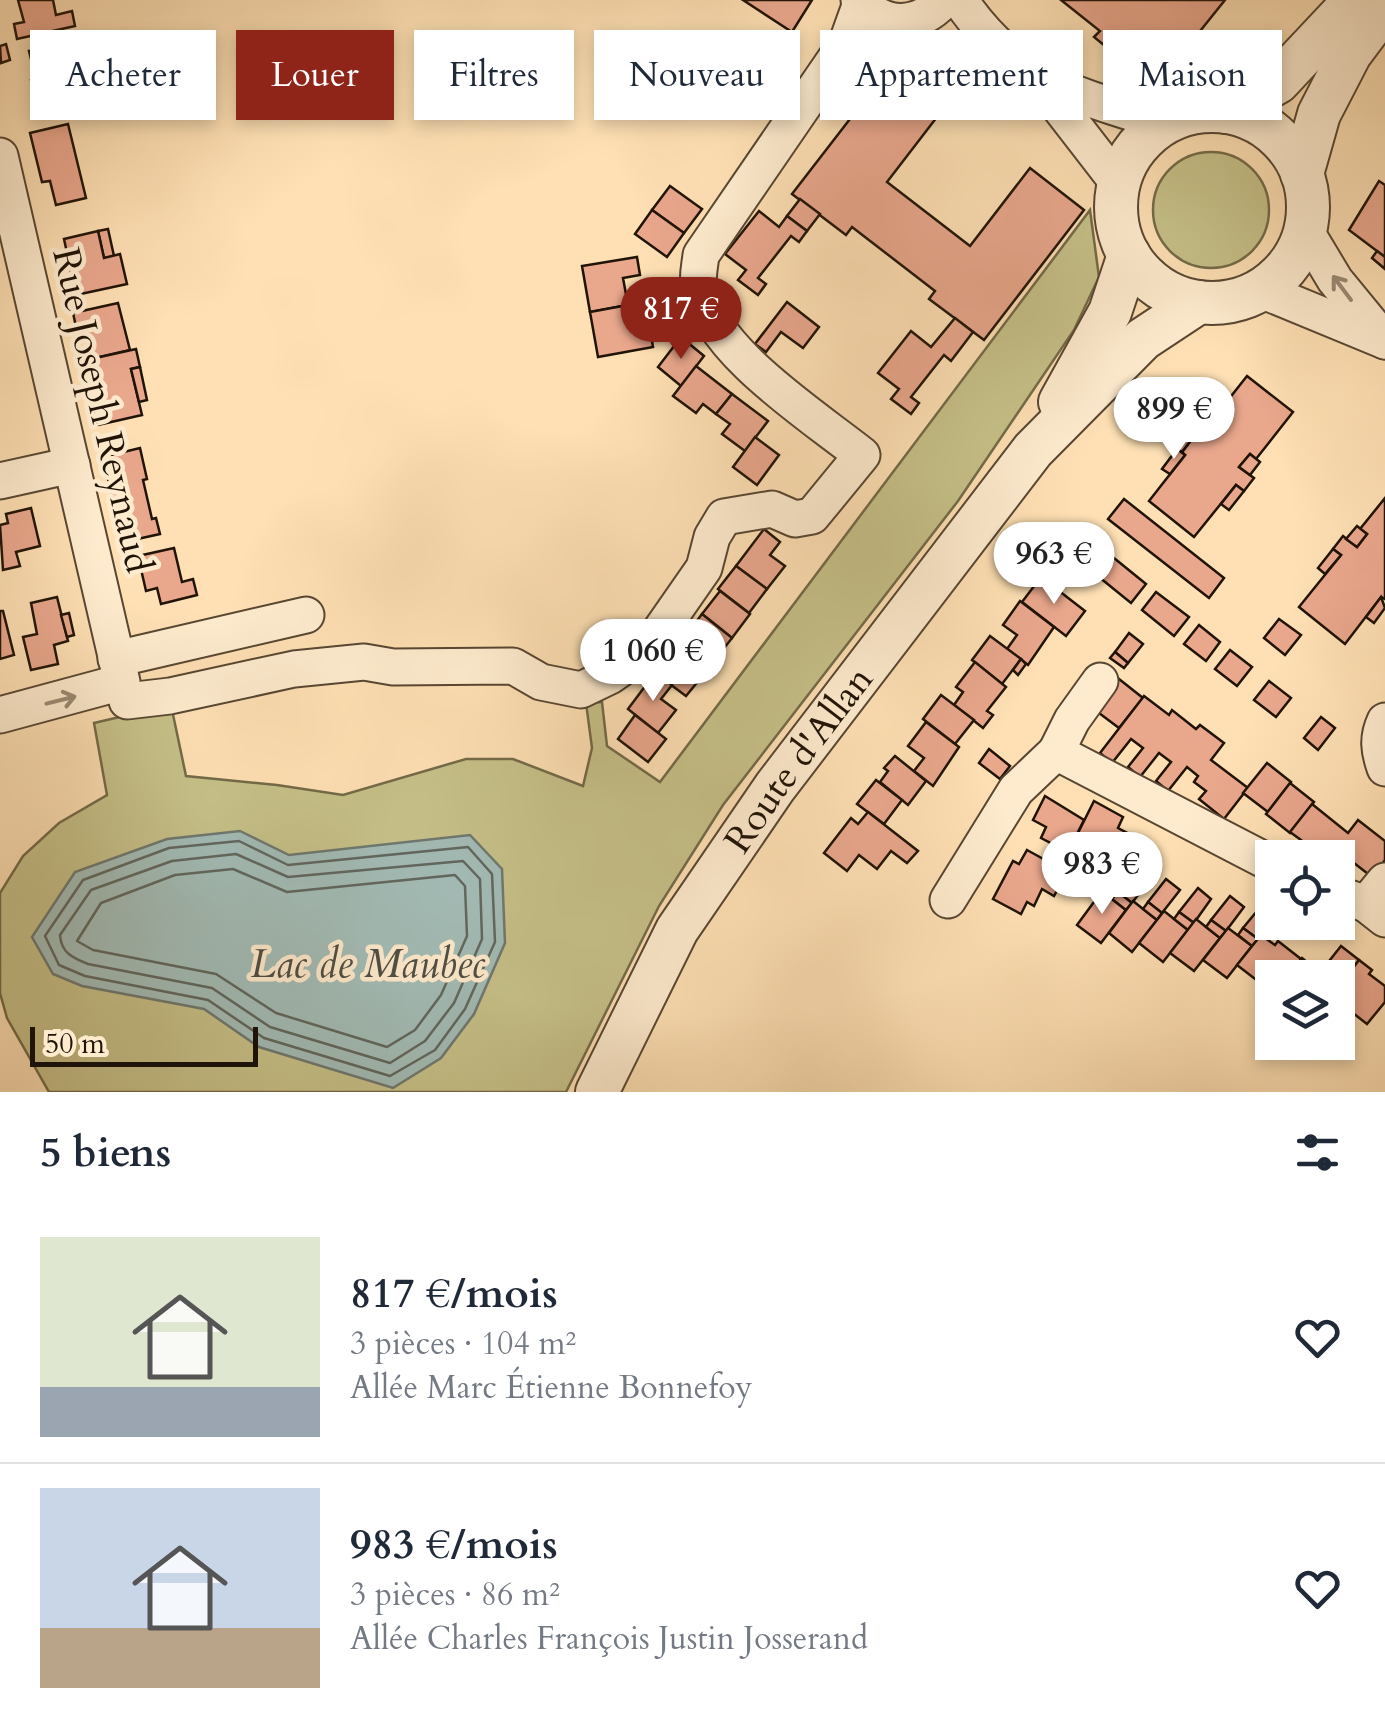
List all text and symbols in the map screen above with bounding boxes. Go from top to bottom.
chip: Acheter [30,30,216,120]
chip: Louer [236,30,394,120]
chip: Filtres [414,30,574,120]
chip: Nouveau [594,30,800,120]
chip: Appartement [820,30,1083,120]
chip: Maison [1103,30,1282,120]
street label: Rue Joseph Reynaud [39,243,165,578]
one-way arrow [1331,275,1352,302]
pin: 817 € [611,277,751,362]
text: 817 € [643,287,719,331]
pin: 899 € [1104,377,1244,462]
text: 899 € [1136,387,1212,431]
pin: 963 € [984,522,1124,607]
text: 963 € [1016,532,1092,576]
pin: 1 060 € [561,619,745,704]
text: 1 060 € [602,629,704,673]
street label: Route d'Allan [712,655,886,864]
one-way arrow [44,690,76,708]
pin: 983 € [1032,832,1172,917]
map controls [1255,840,1355,1060]
button: locate [1255,840,1355,940]
text: 983 € [1064,842,1140,886]
water label: Lac de Maubec [251,937,486,992]
button: layers [1255,960,1355,1060]
scale bar [30,1022,258,1066]
text: 50 m [45,1025,105,1063]
text: 5 biens [40,1124,171,1181]
icon: filters [1290,1125,1345,1180]
text: 817 €/mois [350,1265,558,1322]
icon: home [120,1277,240,1397]
icon: heart [1290,1310,1345,1365]
text: 3 pièces · 104 m² [350,1322,576,1366]
text: Allée Marc Étienne Bonnefoy [350,1366,752,1410]
text: 983 €/mois [350,1516,558,1573]
icon: home [120,1528,240,1648]
icon: heart [1290,1561,1345,1616]
text: 3 pièces · 86 m² [350,1573,560,1617]
text: Allée Charles François Justin Josserand [350,1617,868,1661]

